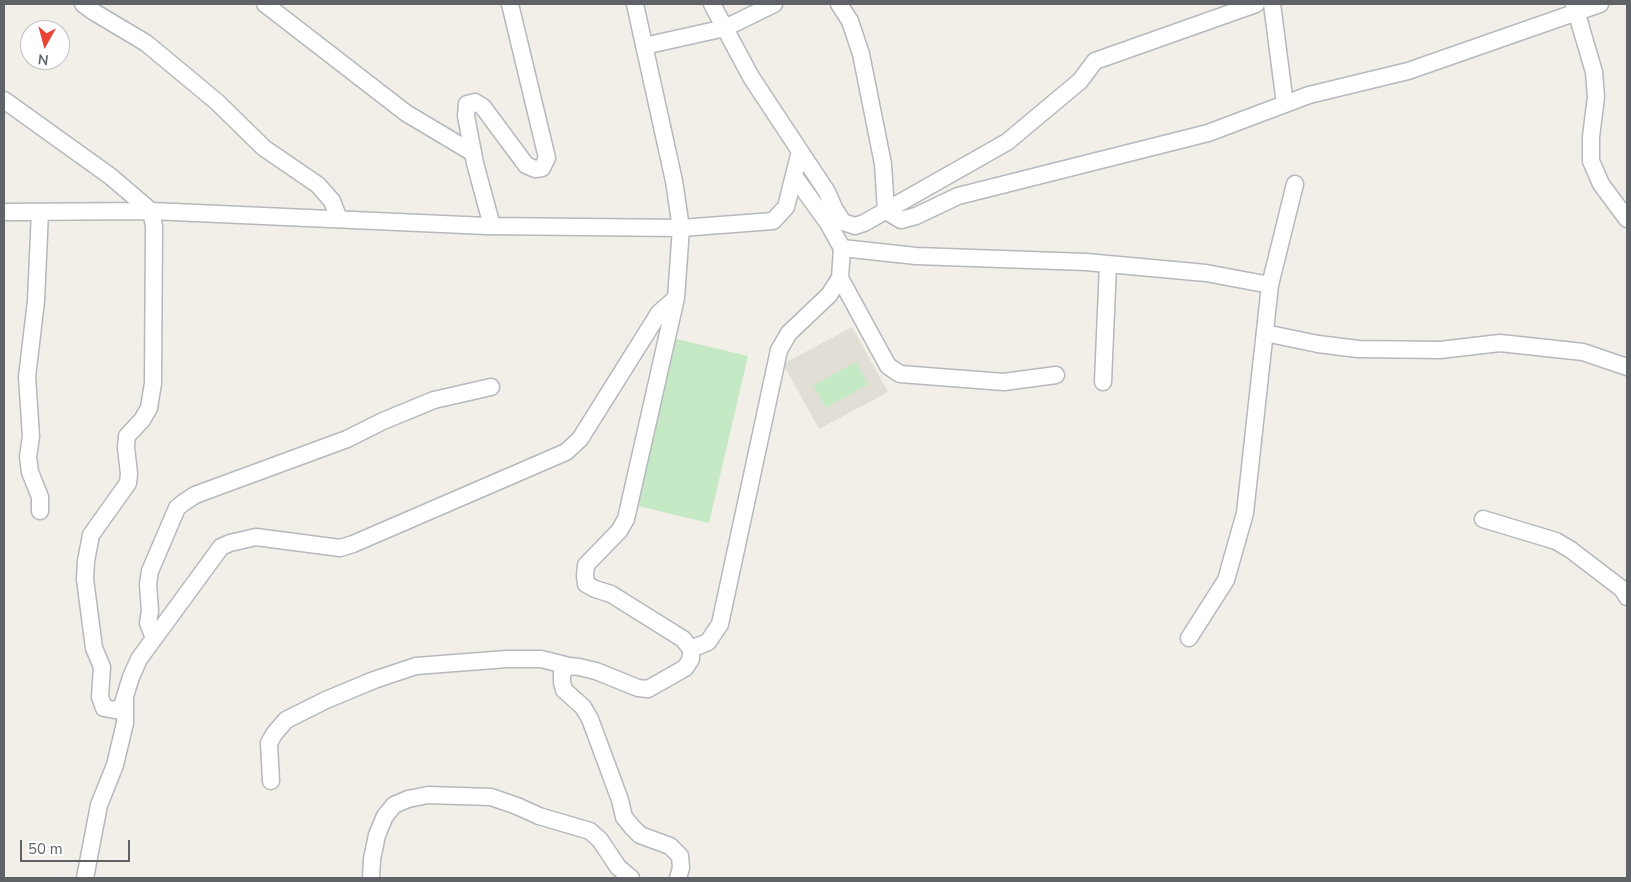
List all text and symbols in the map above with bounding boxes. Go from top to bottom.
north arrow [20,20,70,70]
text: N [37,49,50,69]
scale bar [22,830,132,862]
text: 50 m [28,839,63,859]

